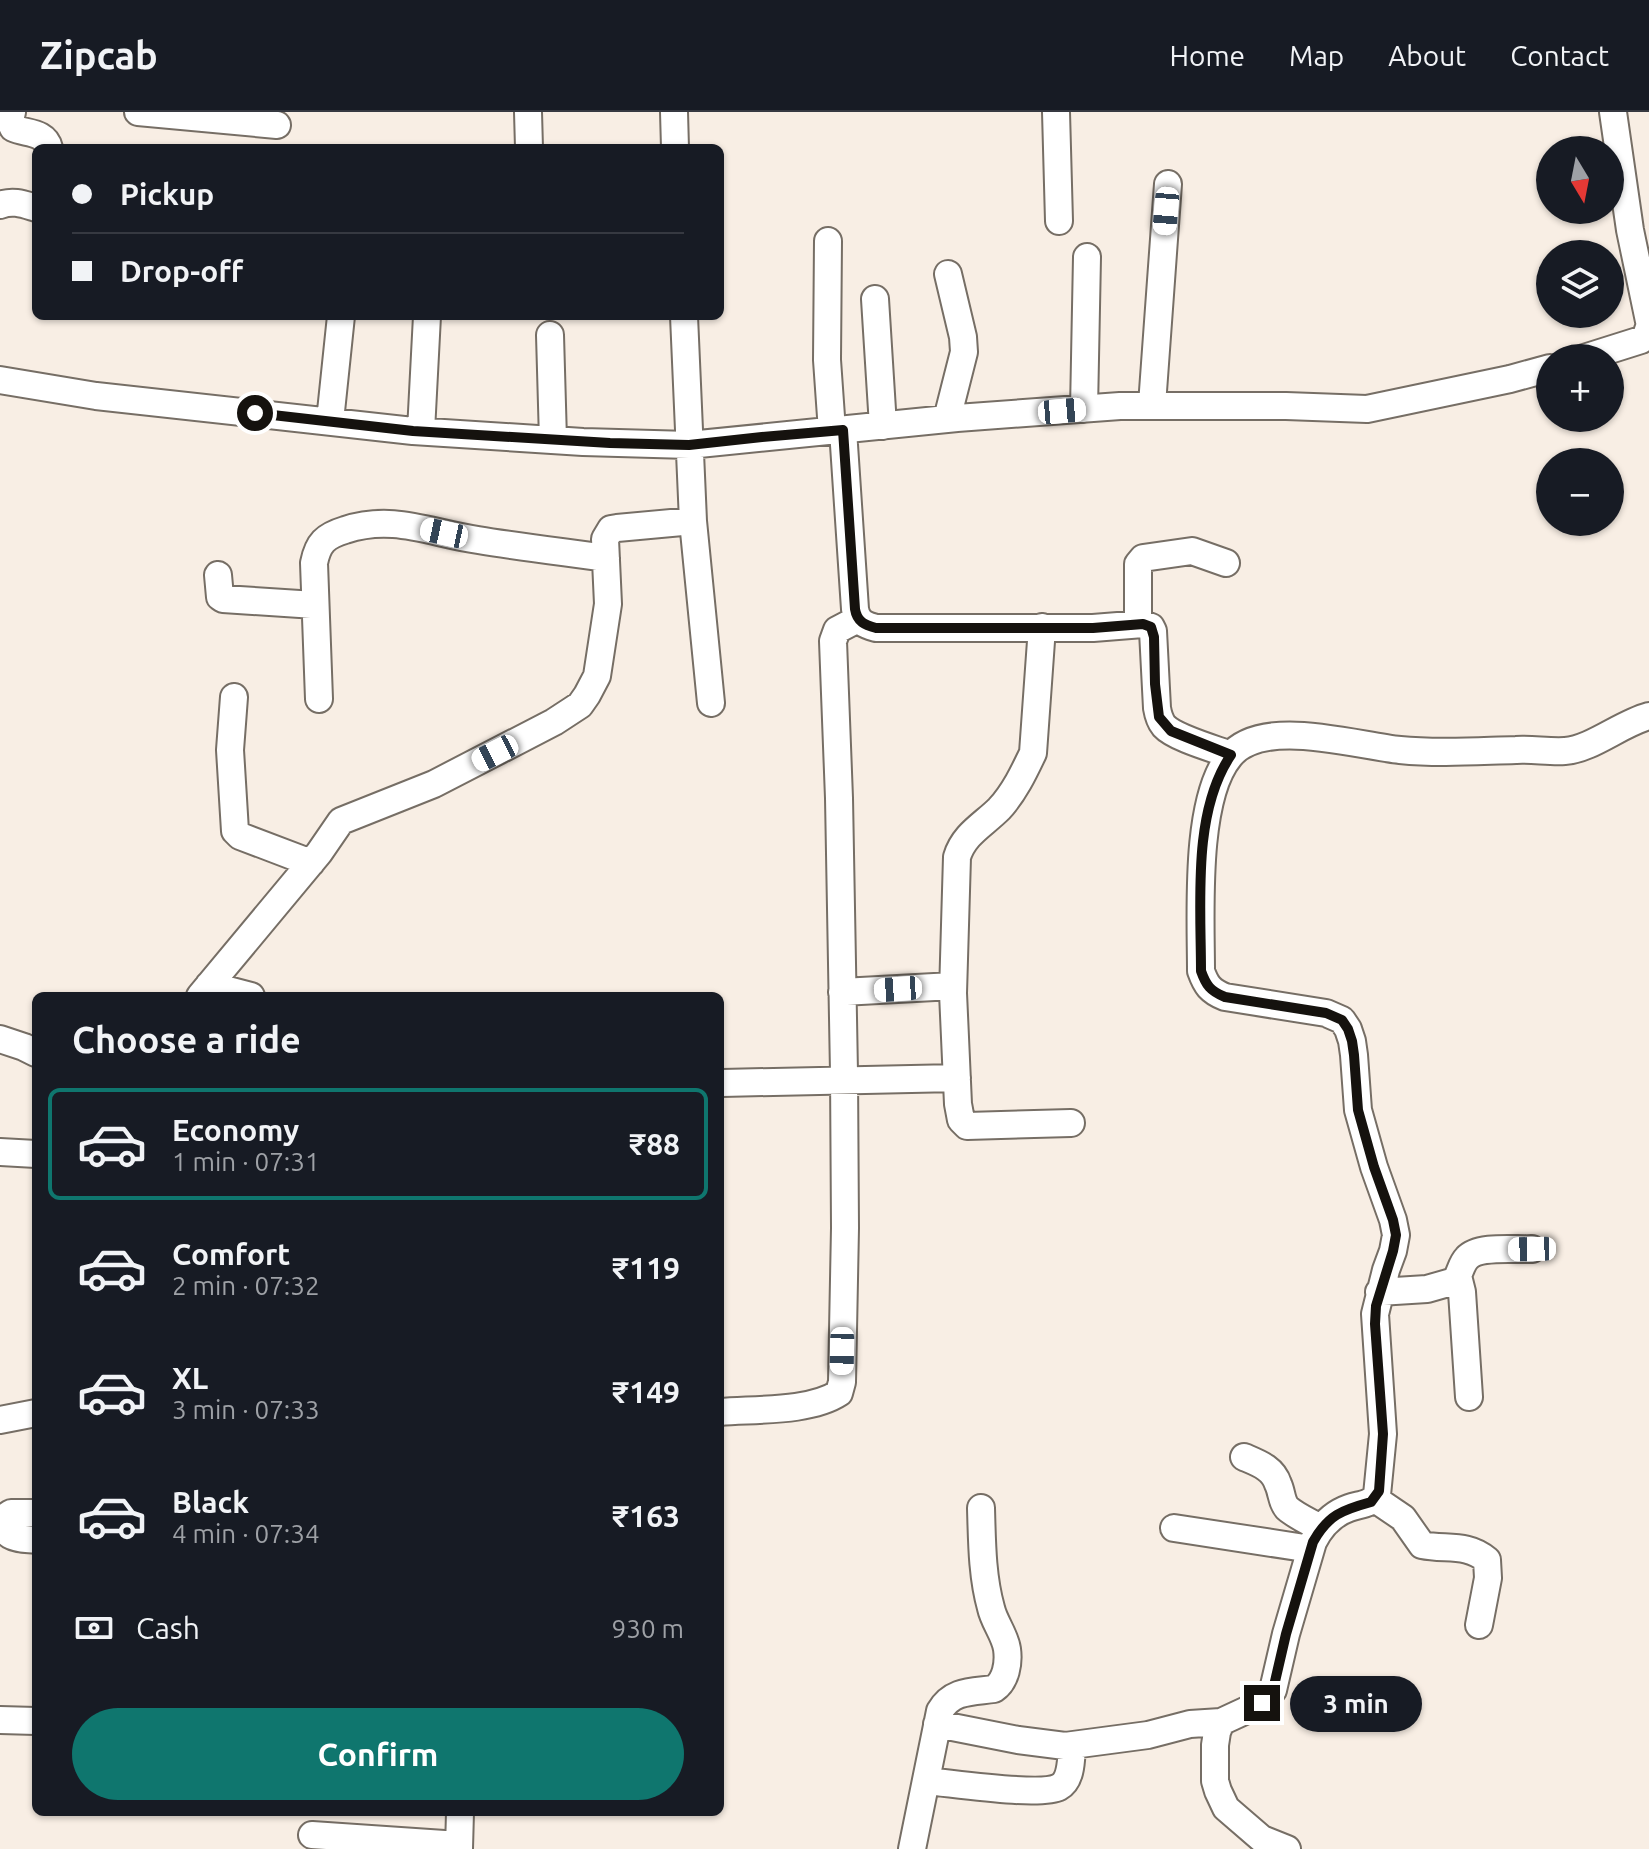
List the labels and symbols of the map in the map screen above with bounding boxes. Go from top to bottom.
north arrow [1536,136,1624,224]
car [1152,186,1180,236]
route start [237,395,273,431]
car [1037,397,1087,425]
car [418,516,470,550]
car [468,731,522,775]
car [873,975,923,1003]
car [1508,1237,1556,1261]
car [830,1327,854,1375]
callout: 3 min [1290,1675,1422,1731]
route end [1244,1685,1280,1721]

